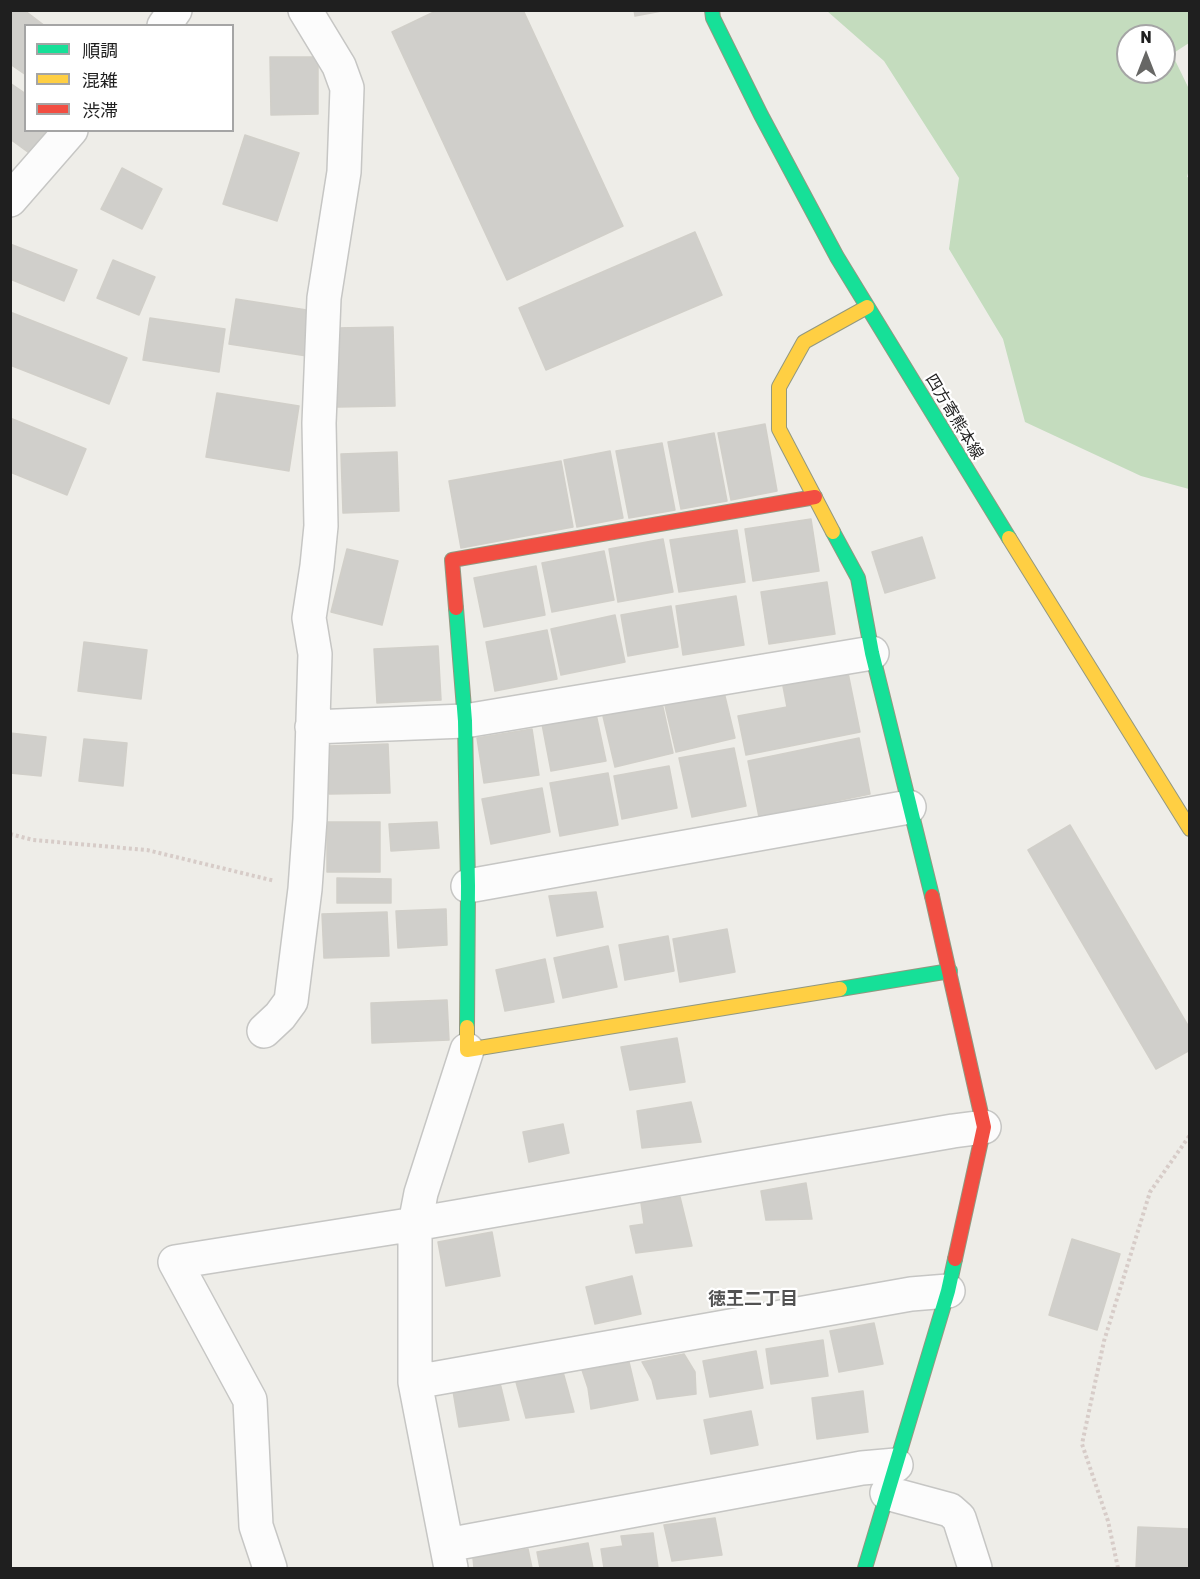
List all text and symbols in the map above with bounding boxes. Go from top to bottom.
legend [24,24,234,132]
north arrow [1116,24,1176,84]
text: N [1140,28,1152,47]
text: 順調 [82,40,118,62]
text: 混雑 [82,70,118,92]
text: 渋滞 [82,100,118,122]
street label: 四方寄熊本線 [921,371,987,463]
district label: 徳王二丁目 [708,1289,798,1311]

